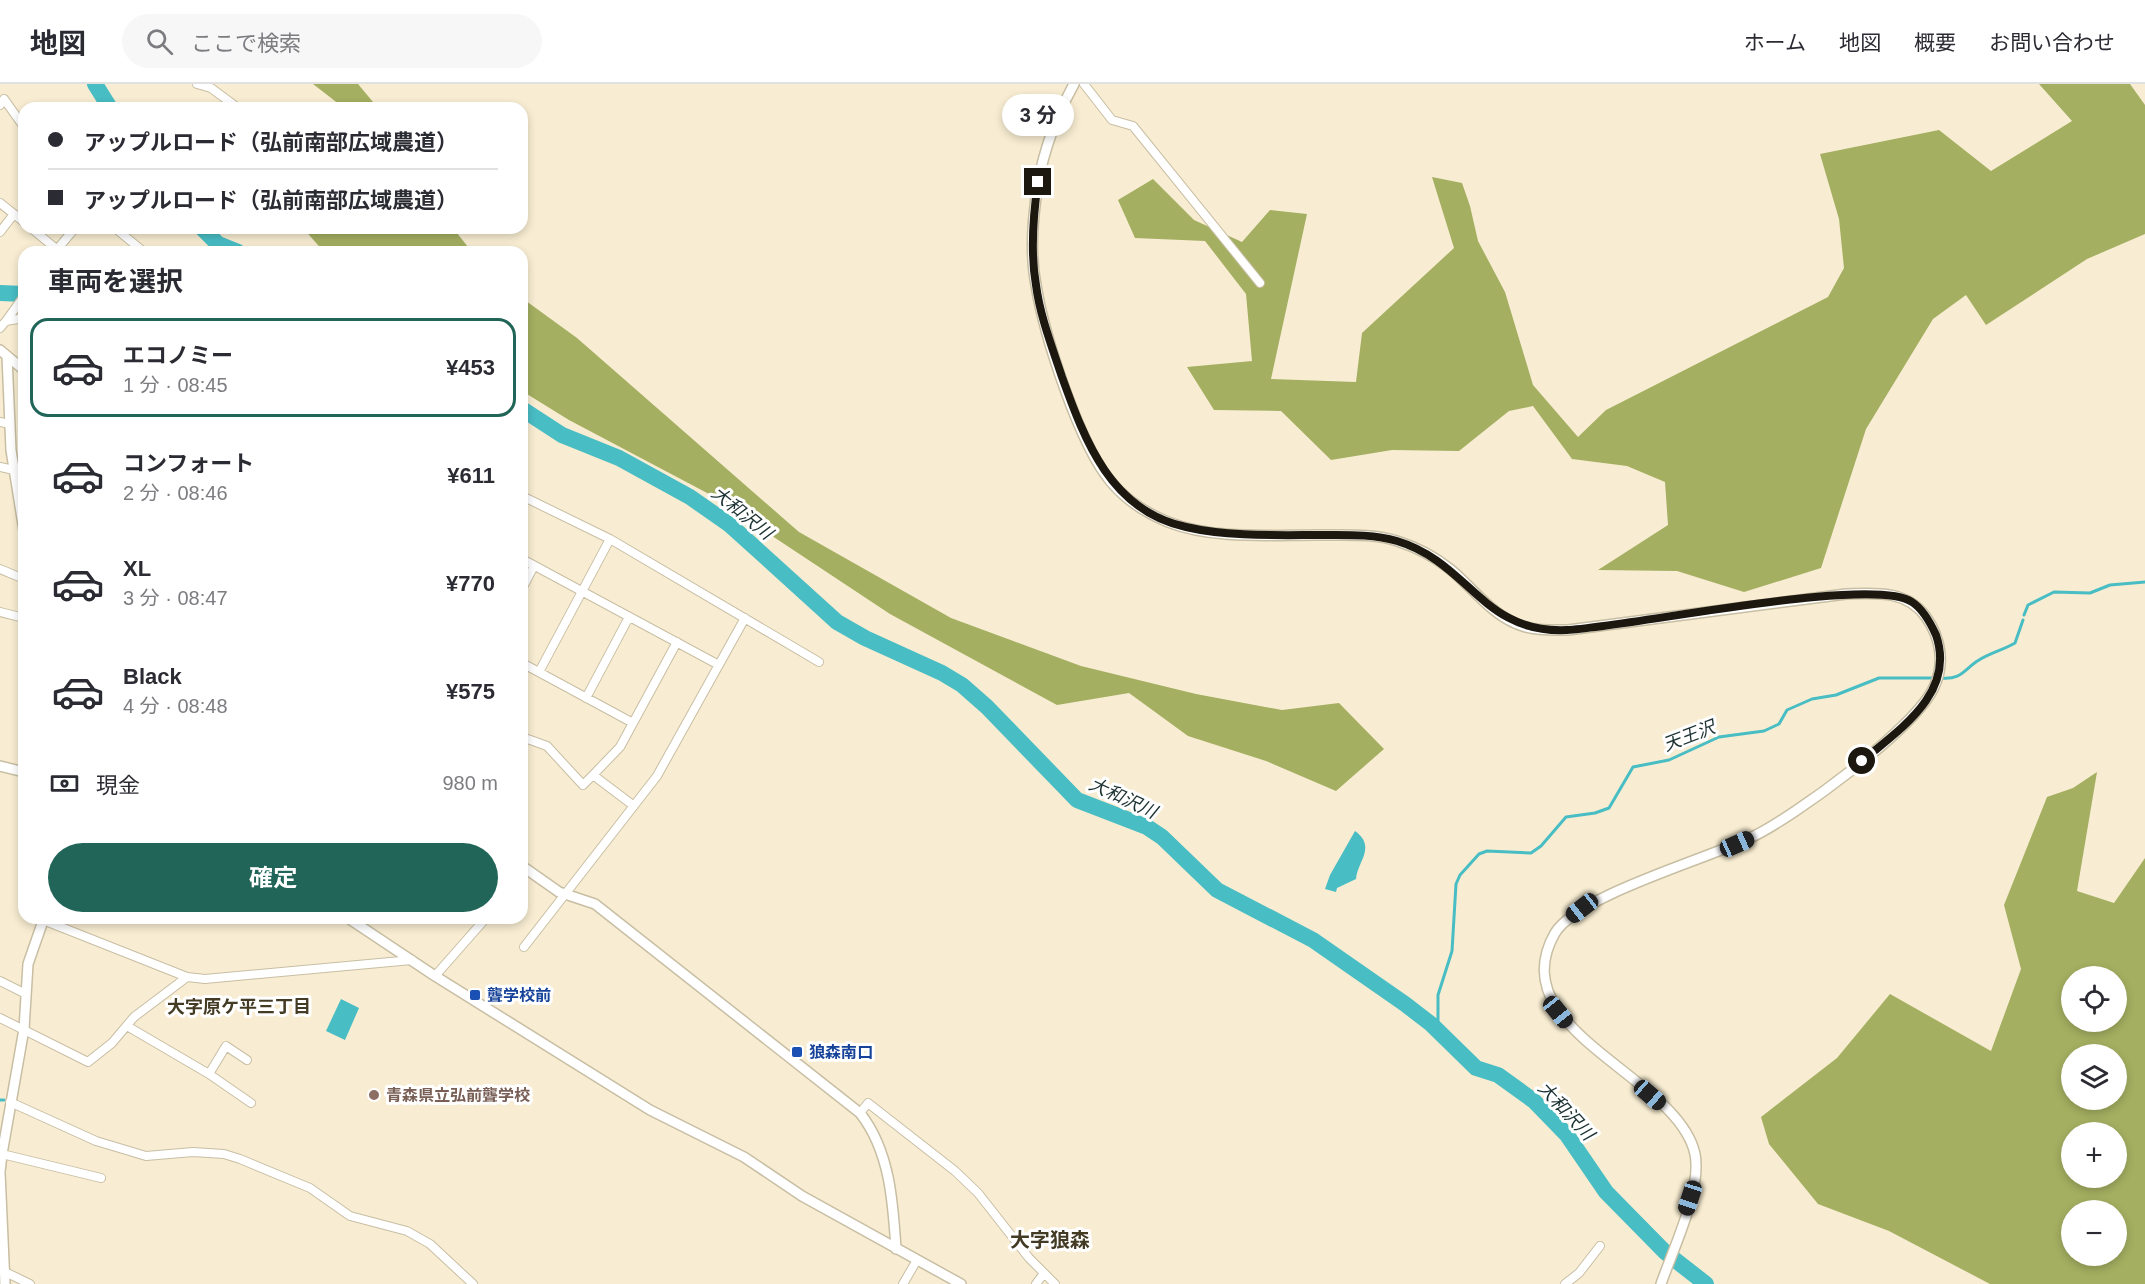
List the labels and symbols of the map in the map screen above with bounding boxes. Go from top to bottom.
callout: 3 分 [1002,95,1074,137]
route end [1024,168,1051,195]
water label: 大和沢川 [708,483,778,545]
water label: 天王沢 [1660,716,1720,755]
route start [1848,747,1875,774]
water label: 大和沢川 [1086,774,1162,823]
car [1717,828,1757,860]
car [1562,890,1602,926]
place label: 聾学校前 [487,987,551,1004]
marker: 聾学校前 [468,988,482,1002]
car [1540,992,1576,1032]
district label: 大字原ケ平三丁目 [167,997,311,1017]
place label: 狼森南口 [809,1044,873,1061]
marker: 狼森南口 [790,1045,804,1059]
car [1631,1076,1669,1114]
water label: 大和沢川 [1534,1078,1599,1146]
place label: 青森県立弘前聾学校 [386,1087,530,1104]
marker: 青森県立弘前聾学校 [367,1088,381,1102]
car [1676,1178,1704,1218]
district label: 大字狼森 [1010,1229,1090,1251]

